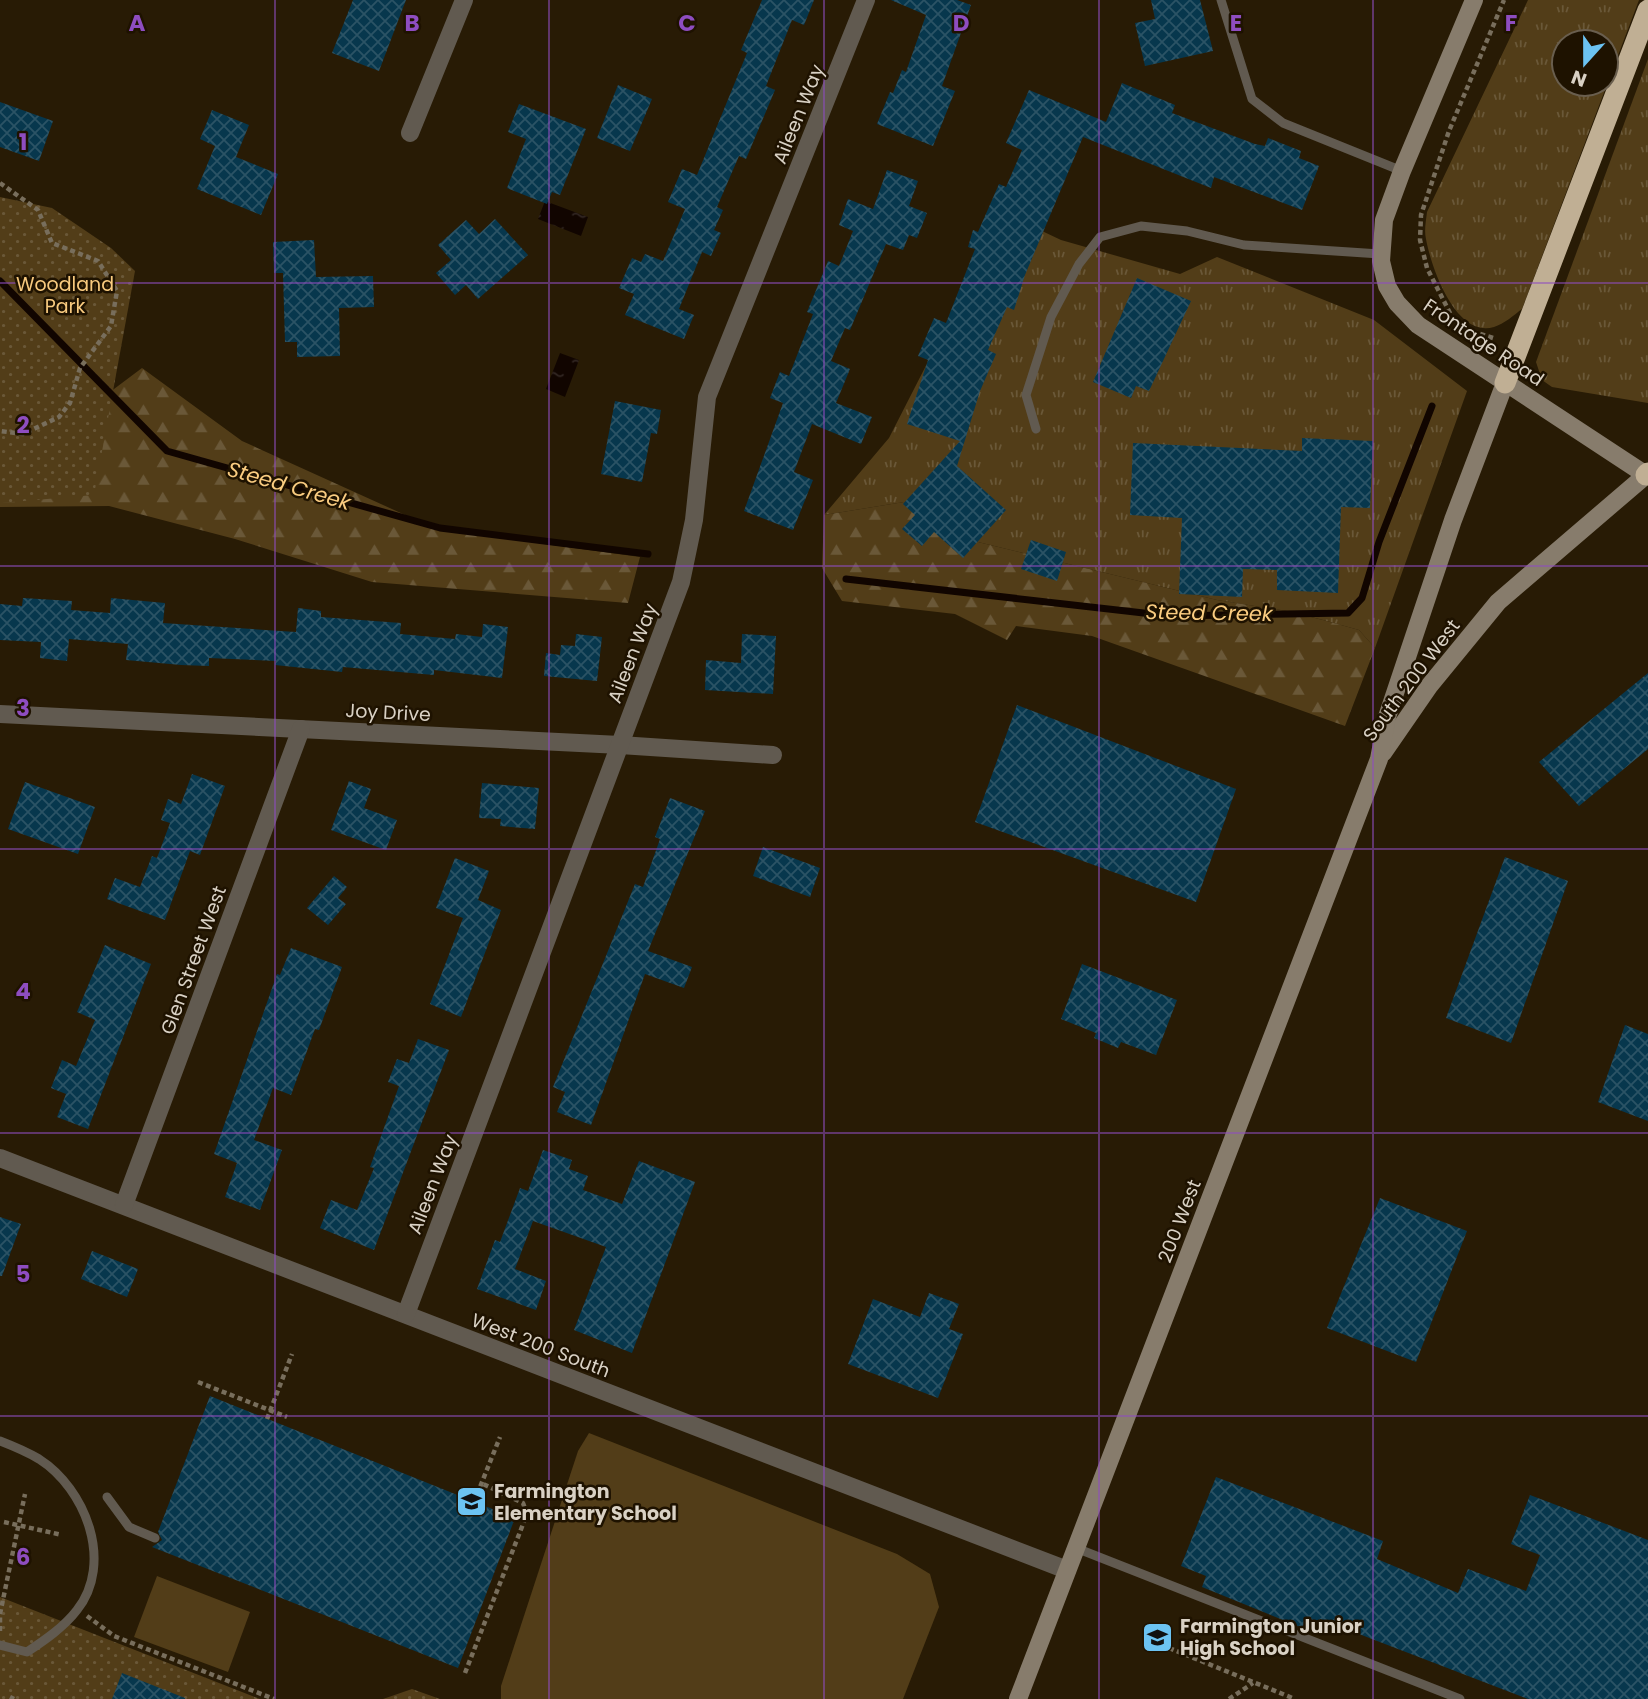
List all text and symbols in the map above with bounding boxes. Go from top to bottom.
text: A [129,7,146,39]
text: B [404,7,420,39]
text: C [678,7,696,39]
text: D [953,7,969,39]
text: E [1230,7,1242,39]
text: F [1505,7,1517,39]
north arrow [1550,28,1620,98]
street label: Aileen Way [766,60,831,168]
text: N [1568,63,1591,94]
text: 1 [19,126,27,158]
park label: Woodland Park [16,271,114,320]
street label: Frontage Road [1418,292,1549,393]
text: 2 [16,409,30,441]
water label: Steed Creek [224,454,355,517]
water label: Steed Creek [1145,597,1274,628]
street label: Aileen Way [601,599,664,707]
street label: South 200 West [1356,614,1466,747]
text: 3 [16,692,30,724]
street label: Joy Drive [345,697,431,728]
street label: Glen Street West [154,882,233,1038]
text: 4 [15,975,31,1007]
street label: Aileen Way [401,1130,464,1238]
street label: 200 West [1151,1176,1208,1267]
text: 5 [16,1258,30,1290]
street label: West 200 South [468,1307,614,1384]
place label: Farmington Elementary School [494,1478,677,1527]
school or university icon: Farmington Elementary School [454,1485,488,1519]
text: 6 [16,1541,30,1573]
place label: Farmington Junior High School [1180,1613,1362,1662]
school or university icon: Farmington Junior High School [1140,1620,1174,1654]

